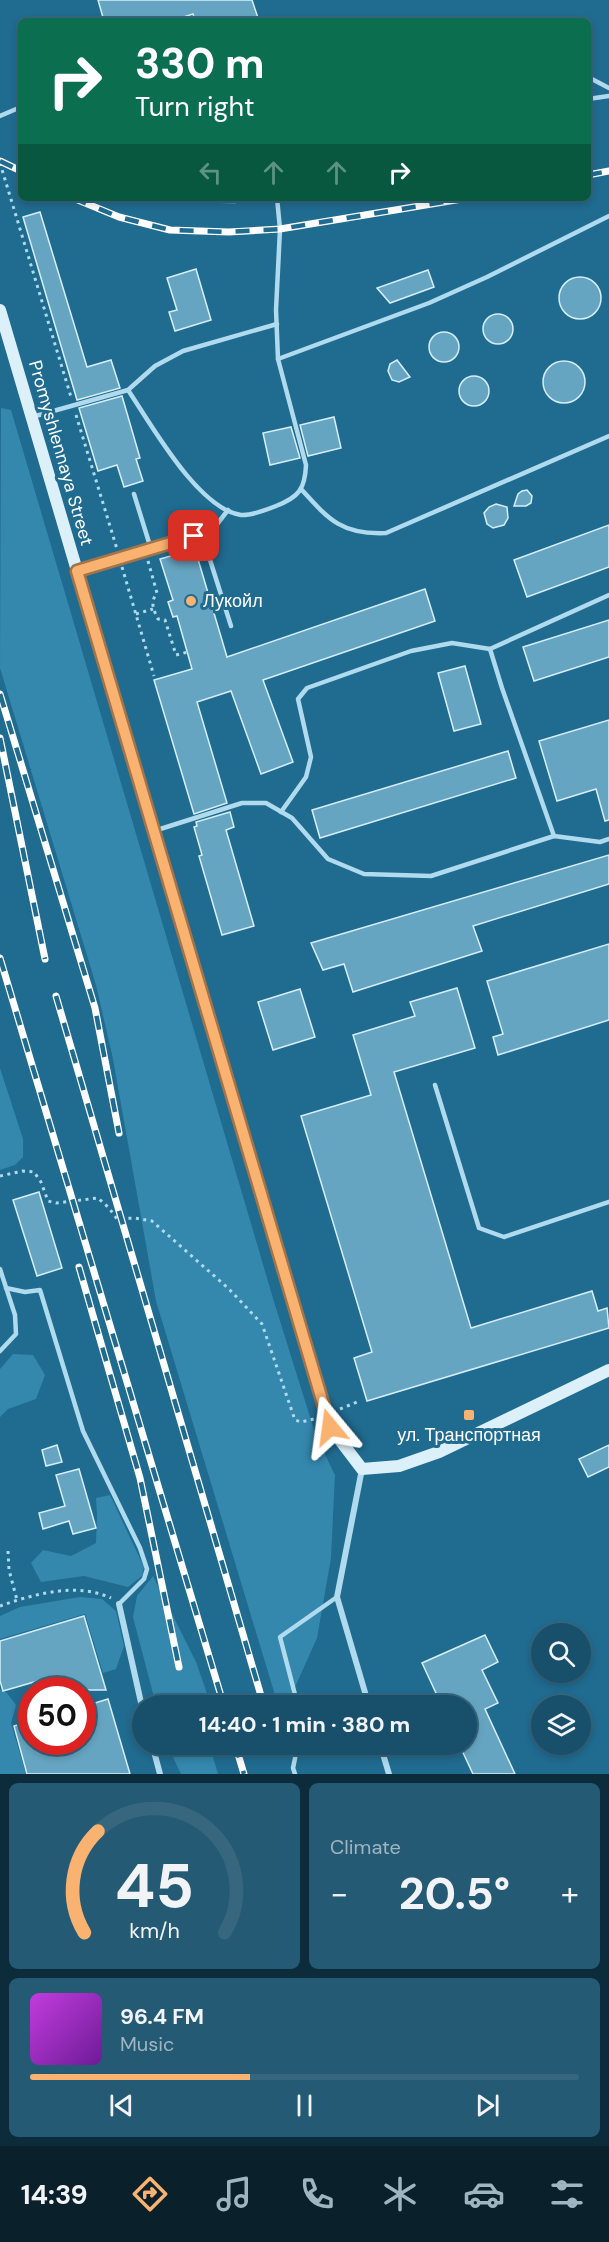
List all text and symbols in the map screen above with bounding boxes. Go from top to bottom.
text: 330 m [135,36,265,91]
icon: right [36,42,114,120]
text: Turn right [135,89,255,124]
icon: left [194,156,227,189]
icon: ahead [257,156,290,189]
icon: ahead [320,156,353,189]
icon: right [383,156,416,189]
street label: Promyshlennaya Street [23,358,99,548]
pin [168,510,219,561]
icon: arrive [177,519,210,552]
place label: Лукойл [203,589,263,613]
marker: Лукойл [184,594,198,608]
position arrow [298,1395,362,1459]
marker: ул. Транспортная [462,1408,476,1422]
place label: ул. Транспортная [397,1423,541,1447]
map controls [531,1623,591,1755]
button: search [531,1623,591,1683]
speed limit sign: 50 [18,1677,96,1755]
button: layers [531,1695,591,1755]
text: 14:40 · 1 min · 380 m [199,1710,410,1739]
text: Climate [330,1834,401,1860]
text: 45 [115,1845,194,1926]
text: 20.5° [399,1864,510,1923]
text: − [330,1872,348,1915]
text: + [561,1872,579,1915]
text: km/h [129,1917,180,1945]
text: 96.4 FM [120,2002,204,2031]
text: Music [120,2031,175,2057]
icon: previous [105,2089,138,2122]
icon: pause [288,2089,321,2122]
icon: next [471,2089,504,2122]
icon: directions [129,2173,171,2215]
icon: music [213,2173,255,2215]
icon: phone [296,2173,338,2215]
icon: climate [379,2173,421,2215]
icon: car [463,2173,505,2215]
icon: filters [546,2173,588,2215]
text: 14:39 [21,2177,88,2212]

